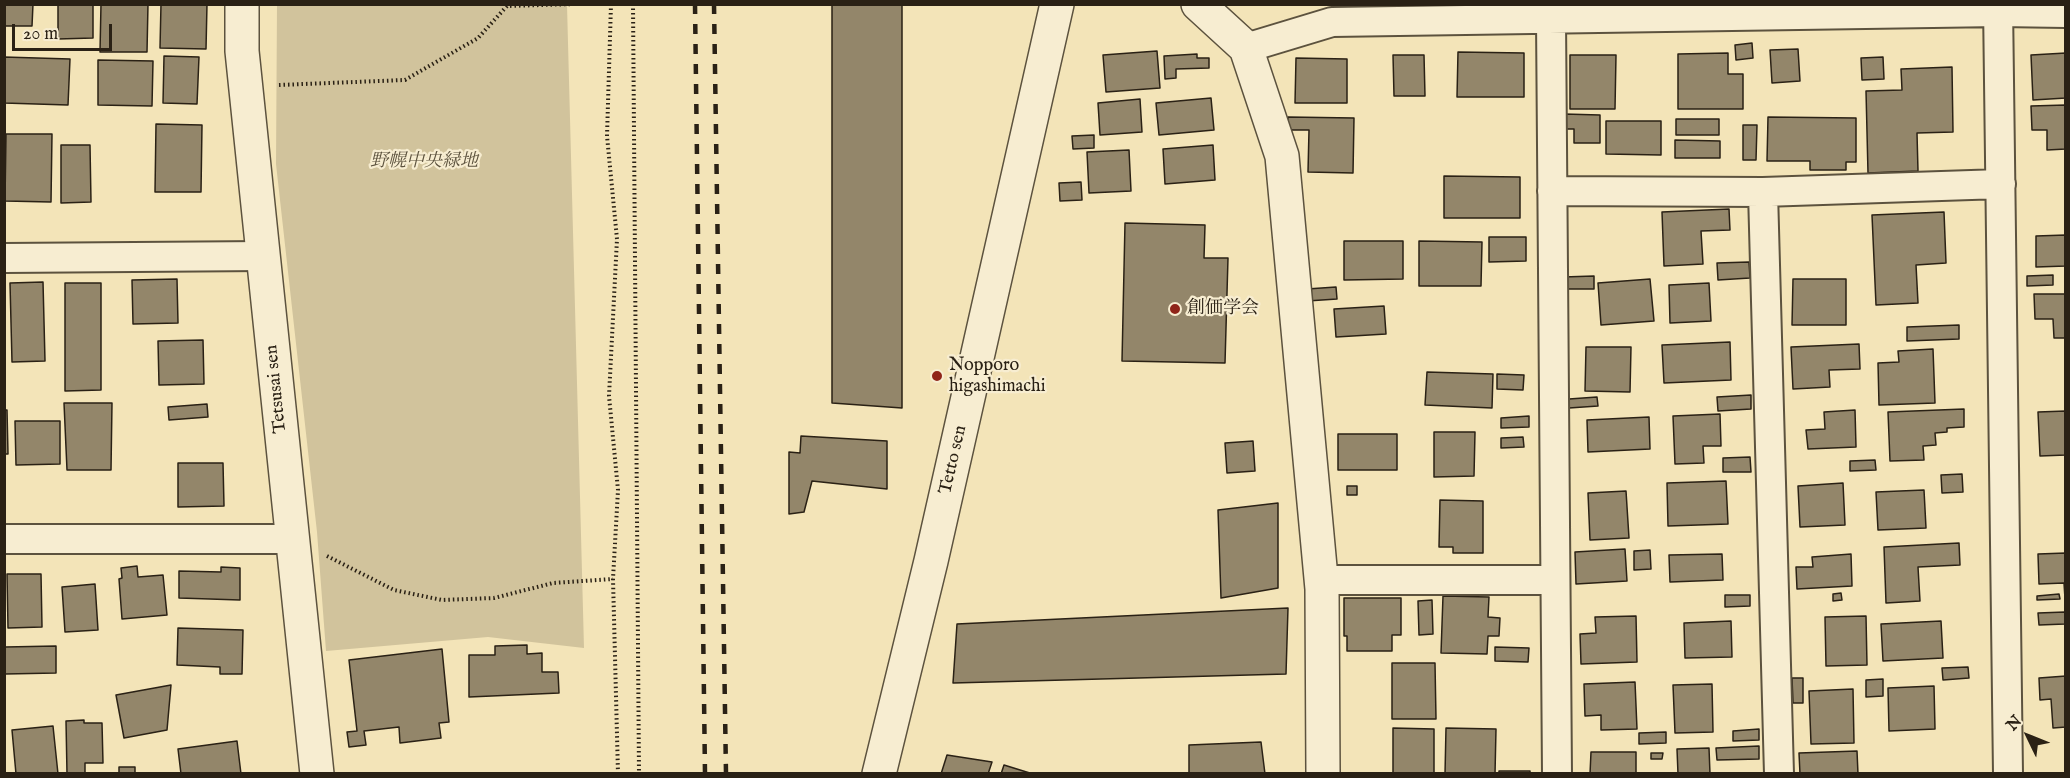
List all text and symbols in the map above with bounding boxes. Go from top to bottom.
scale bar [15,12,116,50]
text: 20 m [23,23,58,46]
park label: 野幌中央緑地 [370,151,478,173]
place label: 創価学会 [1187,298,1259,320]
marker: 創価学会 [1168,302,1182,316]
street label: Tetsusai sen [262,344,292,434]
place label: Nopporo higashimachi [949,355,1045,398]
marker: Nopporo higashimachi [930,369,944,383]
street label: Tetto sen [936,424,972,496]
north arrow [1998,706,2058,766]
text: N [2003,712,2027,736]

